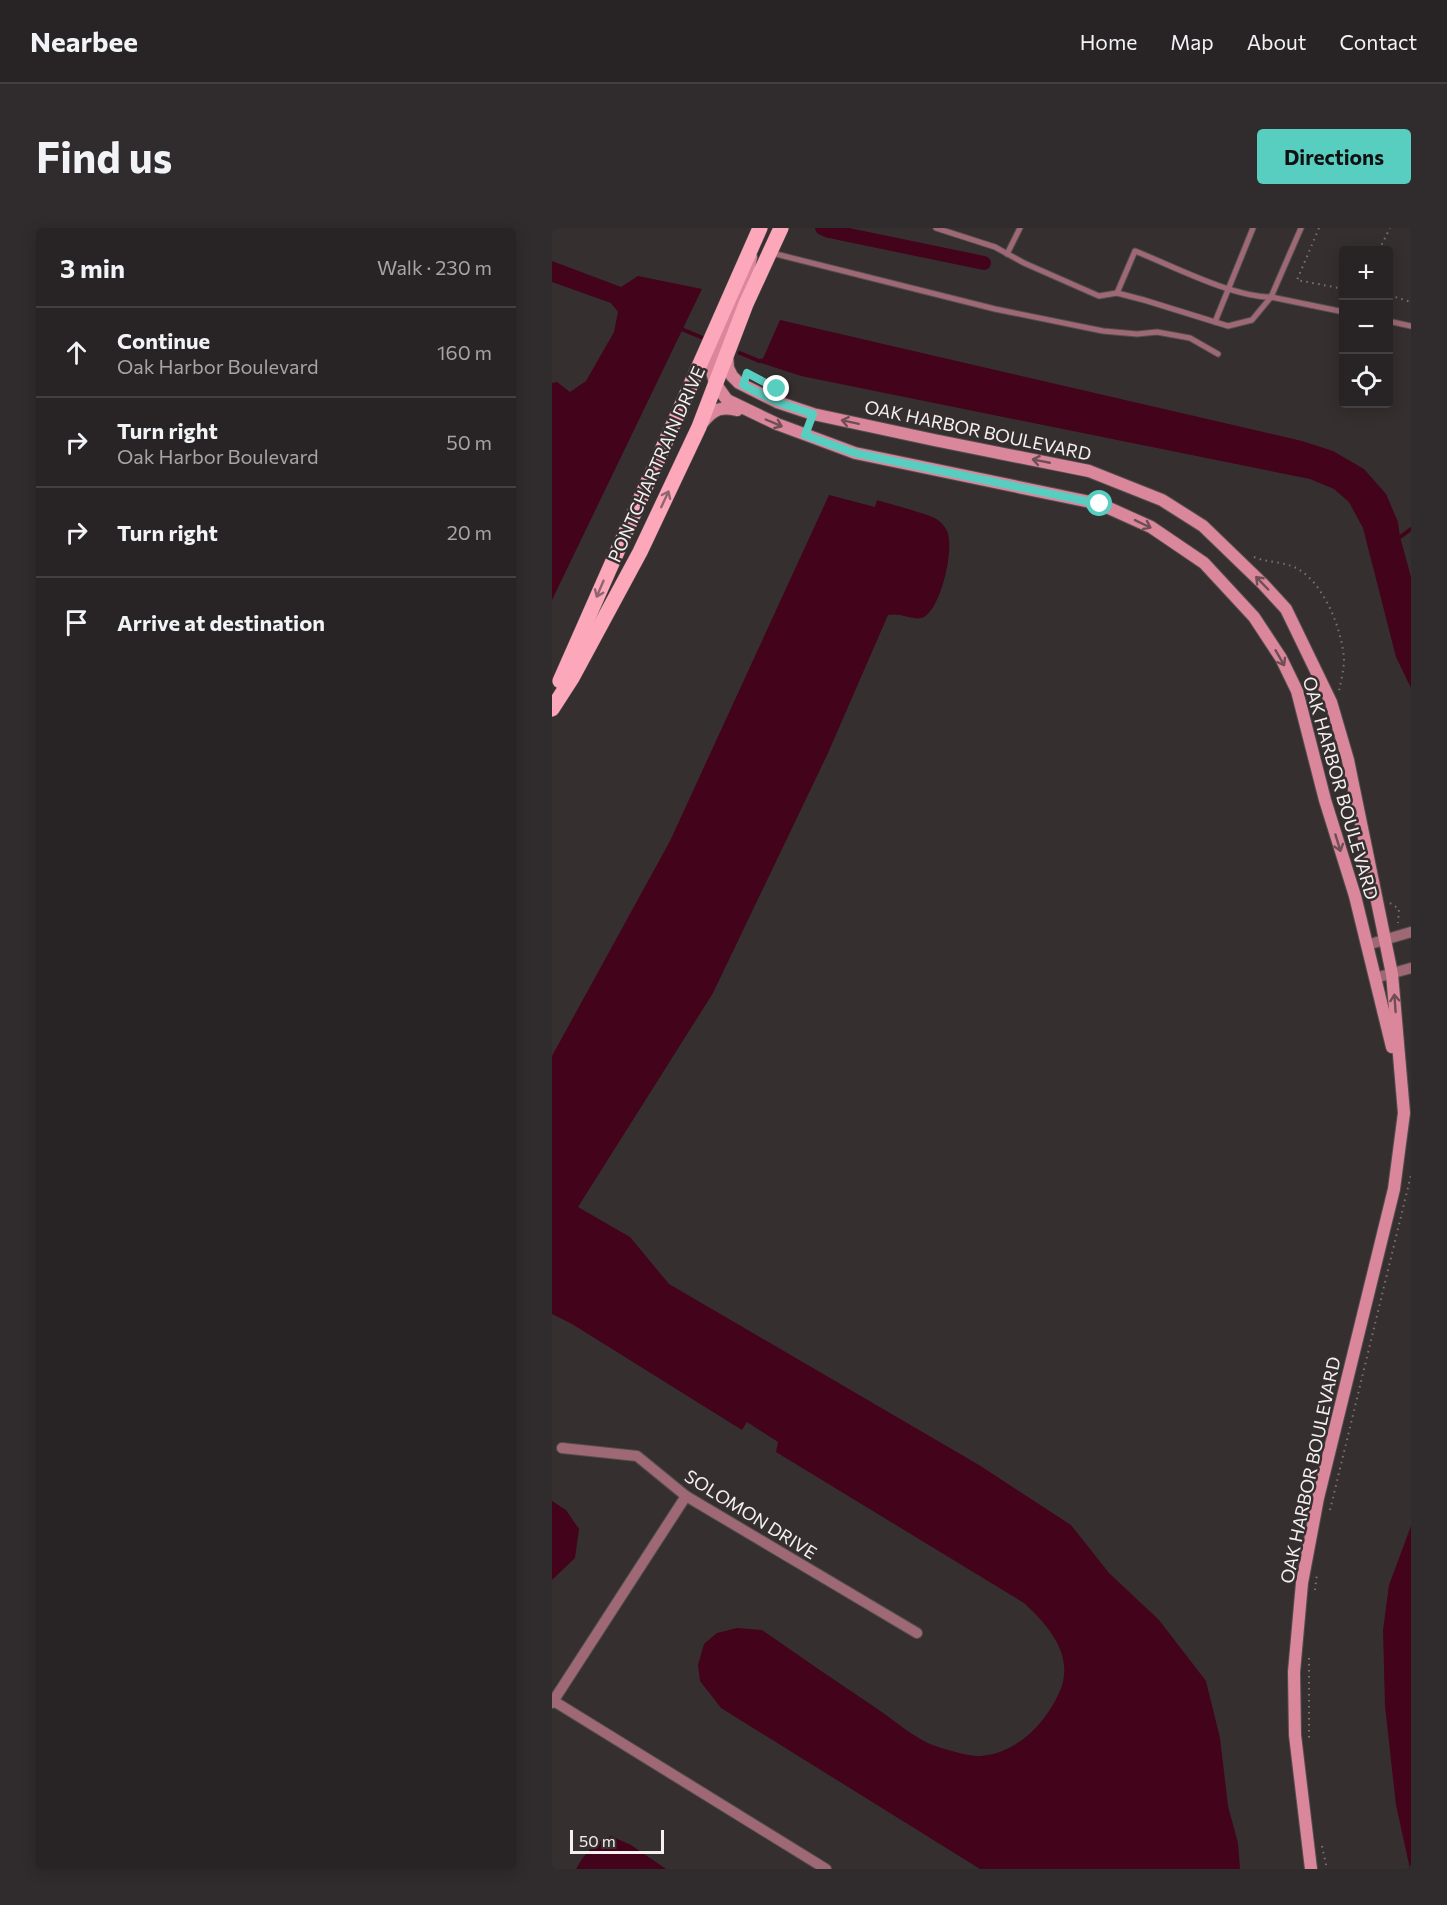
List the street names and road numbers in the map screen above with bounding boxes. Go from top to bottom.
street label: PONTCHARTRAIN DRIVE [603,363,709,565]
street label: OAK HARBOR BOULEVARD [863,395,1093,465]
street label: OAK HARBOR BOULEVARD [1299,674,1383,902]
street label: OAK HARBOR BOULEVARD [1275,1355,1345,1585]
street label: SOLOMON DRIVE [681,1464,821,1564]

